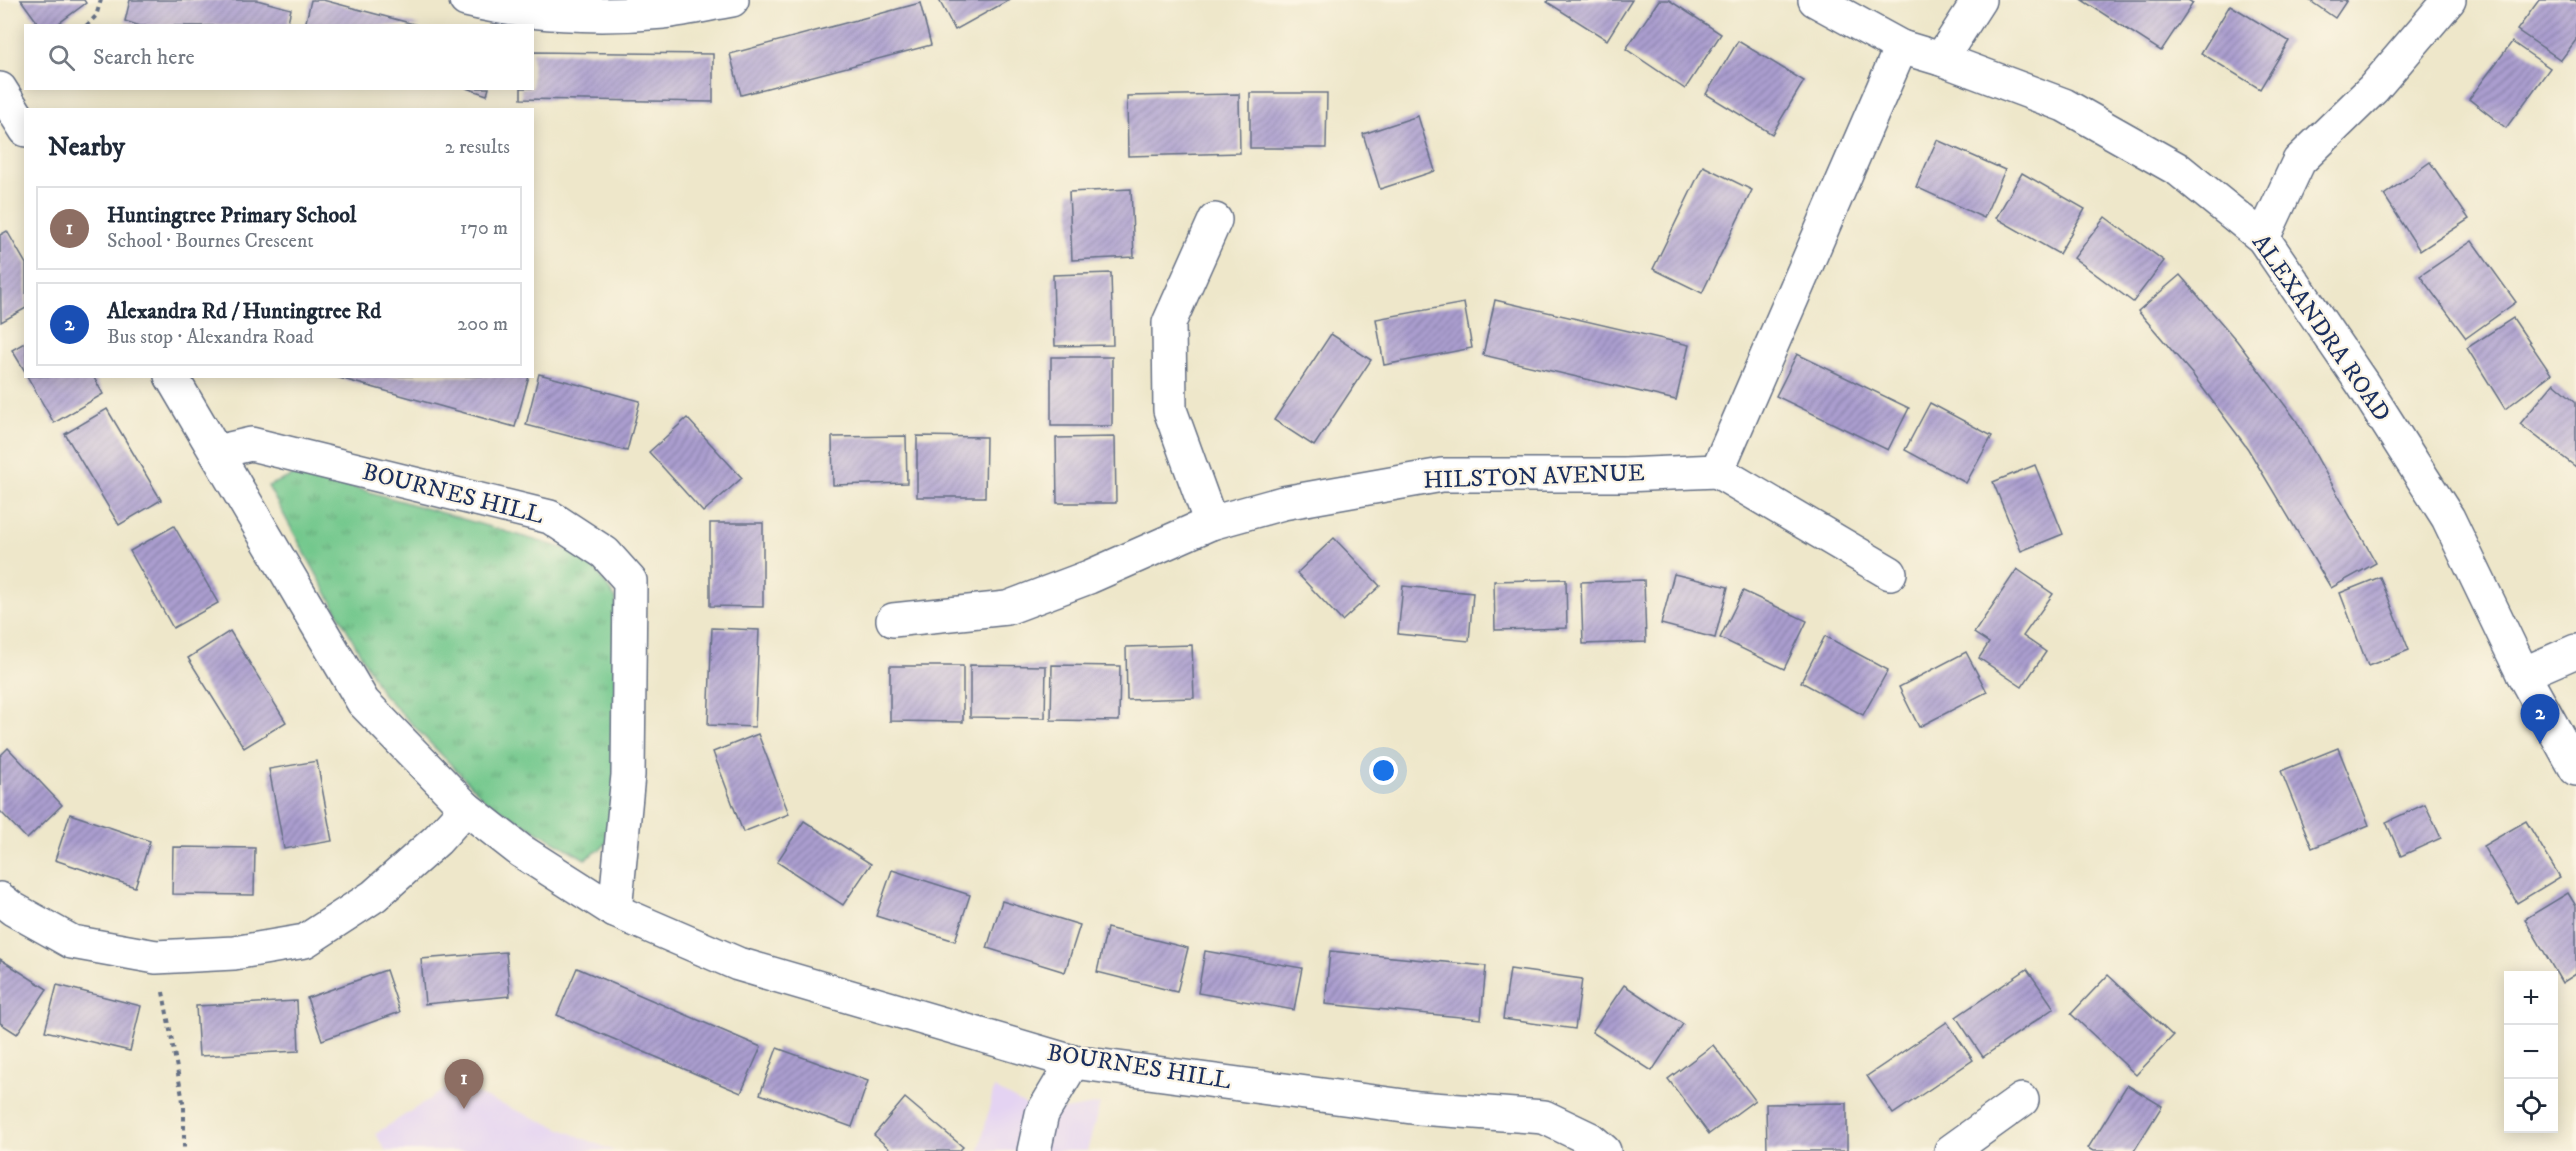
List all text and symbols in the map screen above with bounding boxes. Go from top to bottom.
search box [24,24,534,90]
icon: search [45,41,78,74]
text: Search here [93,44,195,71]
text: Nearby [48,131,125,164]
text: 2 results [445,135,510,160]
text: Huntingtree Primary School [107,202,356,229]
text: 1 [66,216,73,241]
text: 170 m [460,216,508,241]
text: School · Bournes Crescent [107,229,314,254]
street label: ALEXANDRA ROAD [2245,229,2397,427]
text: Alexandra Rd / Huntingtree Rd [107,298,381,325]
text: 2 [65,312,74,337]
text: 200 m [457,312,508,337]
text: Bus stop · Alexandra Road [107,325,314,350]
street label: BOURNES HILL [359,457,547,531]
street label: HILSTON AVENUE [1423,458,1645,496]
pin: 2 [2520,694,2560,744]
your location [1369,756,1398,785]
map controls [2504,971,2558,1133]
button: + [2504,971,2558,1025]
button: − [2504,1025,2558,1079]
street label: BOURNES HILL [1045,1038,1233,1096]
pin: 1 [444,1060,484,1109]
button: locate [2504,1079,2558,1133]

